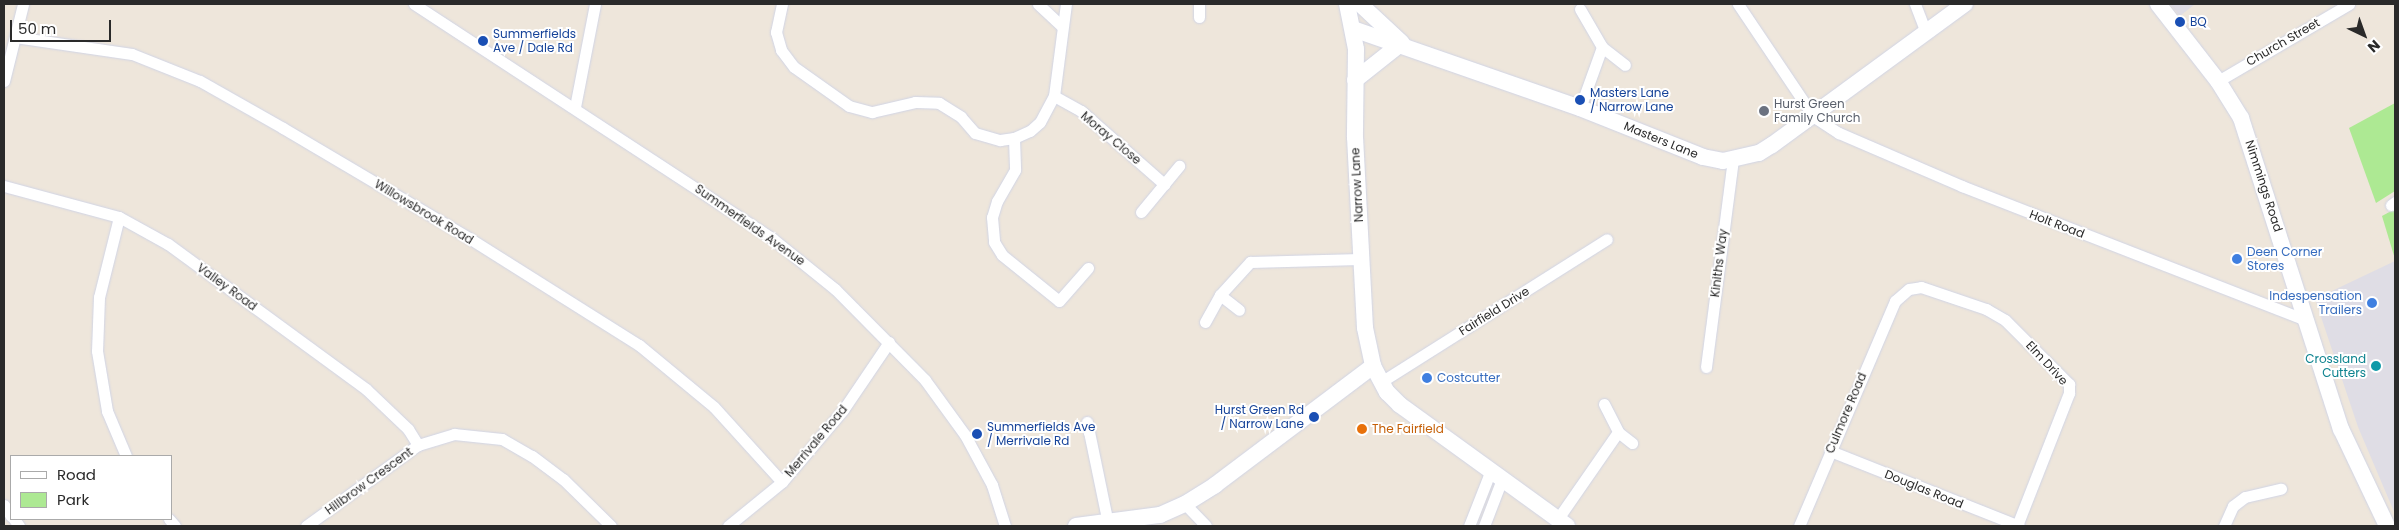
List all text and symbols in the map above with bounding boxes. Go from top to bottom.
scale bar [12,10,114,42]
north arrow [2339,10,2389,60]
place label: BQ [2190,15,2207,29]
street label: Church Street [2244,15,2322,69]
marker: BQ [2174,16,2186,28]
text: 50 m [18,18,56,39]
place label: Summerfields Ave / Dale Rd [493,27,576,55]
marker: Summerfields Ave / Dale Rd [477,35,489,47]
text: N [2363,35,2385,57]
place label: Masters Lane / Narrow Lane [1590,86,1674,114]
marker: Masters Lane / Narrow Lane [1574,94,1586,106]
place label: Hurst Green Family Church [1774,97,1860,125]
marker: Hurst Green Family Church [1758,105,1770,117]
street label: Moray Close [1078,109,1144,167]
street label: Masters Lane [1622,119,1700,161]
street label: Nimmings Road [2242,138,2286,234]
street label: Narrow Lane [1348,147,1366,223]
street label: Willowsbrook Road [372,177,476,247]
street label: Summerfields Avenue [692,181,808,269]
street label: Holt Road [2027,207,2087,241]
street label: Kiniths Way [1708,228,1730,298]
place label: Deen Corner Stores [2247,245,2322,273]
marker: Deen Corner Stores [2231,253,2243,265]
street label: Valley Road [194,260,260,314]
street label: Fairfield Drive [1456,284,1532,338]
place label: Indespensation Trailers [2269,289,2362,317]
marker: Indespensation Trailers [2366,297,2378,309]
street label: Elm Drive [2023,338,2071,388]
place label: Crossland Cutters [2305,352,2366,380]
marker: Crossland Cutters [2370,360,2382,372]
street label: Culmore Road [1823,370,1869,456]
place label: Costcutter [1437,371,1500,385]
marker: Costcutter [1421,372,1433,384]
street label: Merrivale Road [782,402,850,480]
place label: Hurst Green Rd / Narrow Lane [1215,403,1304,431]
marker: Hurst Green Rd / Narrow Lane [1308,411,1320,423]
place label: Summerfields Ave / Merrivale Rd [987,420,1095,448]
place label: The Fairfield [1372,422,1444,436]
marker: The Fairfield [1356,423,1368,435]
marker: Summerfields Ave / Merrivale Rd [971,428,983,440]
street label: Hillbrow Crescent [322,444,416,518]
legend [10,455,172,520]
text: Road [57,464,96,485]
street label: Douglas Road [1883,467,1965,511]
text: Park [57,489,89,510]

